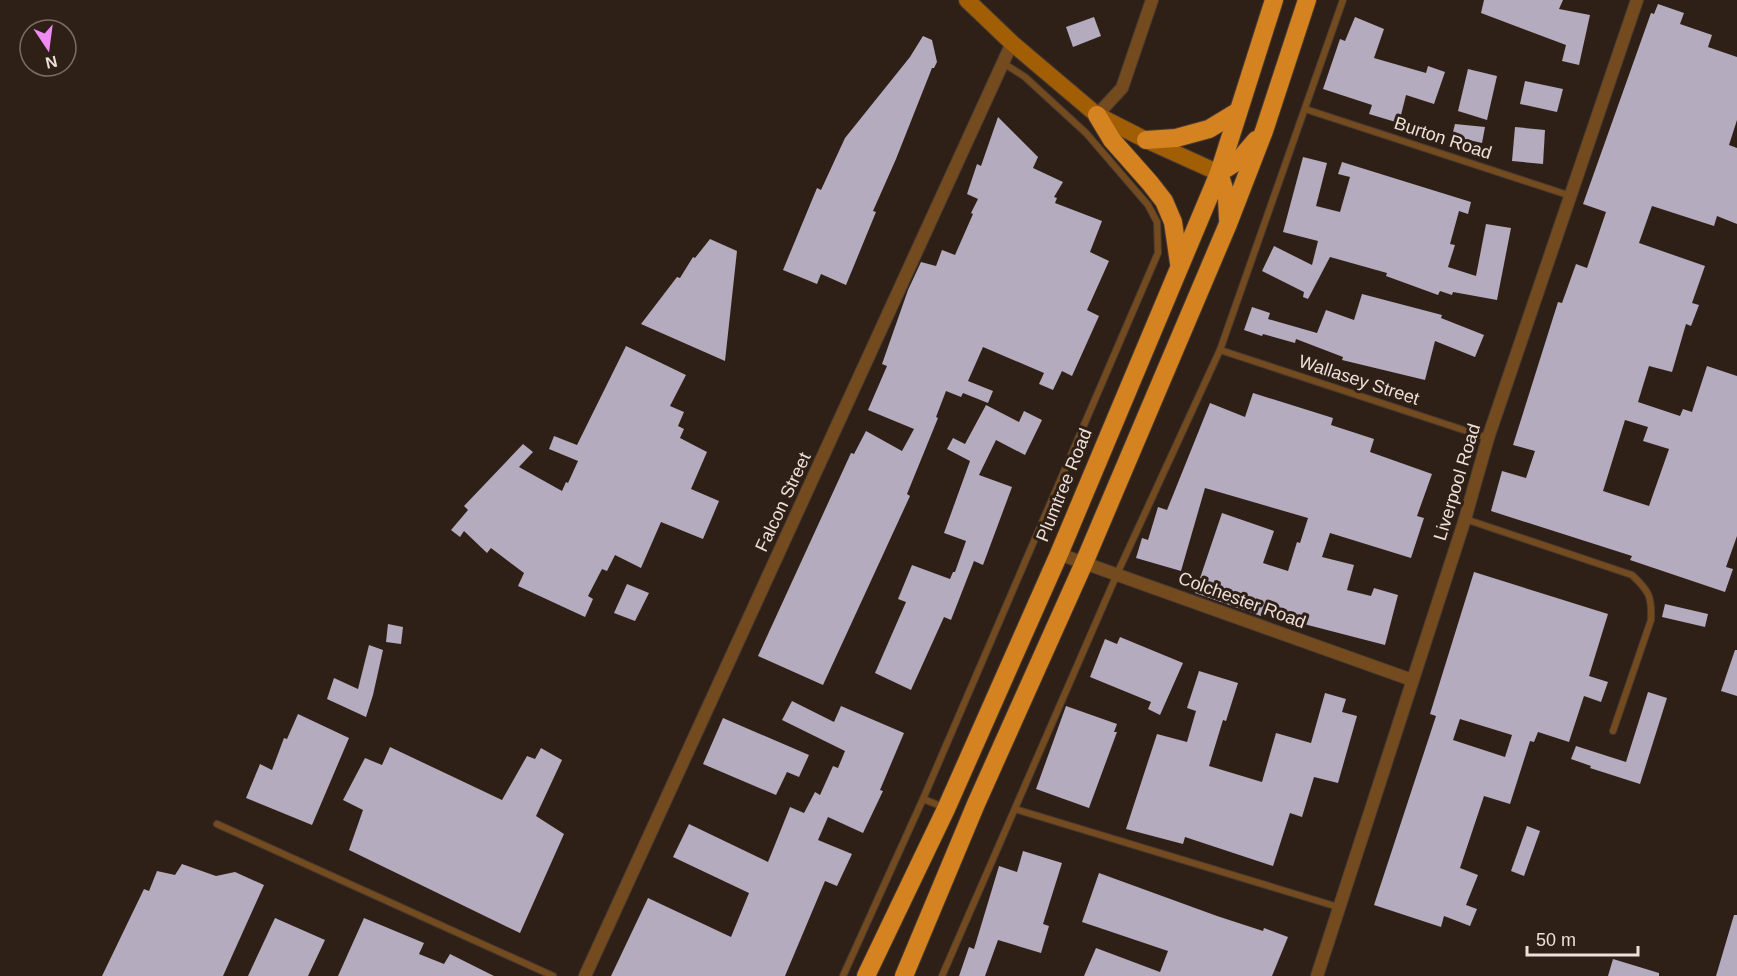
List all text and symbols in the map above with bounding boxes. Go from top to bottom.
north arrow [18,18,78,78]
text: N [44,53,59,72]
street label: Burton Road [1392,113,1494,163]
street label: Wallasey Street [1296,351,1422,409]
street label: Liverpool Road [1430,421,1484,543]
street label: Plumtree Road [1032,426,1096,544]
street label: Falcon Street [751,449,815,555]
street label: Colchester Road [1176,568,1308,632]
scale bar [1527,919,1638,957]
text: 50 m [1536,930,1576,950]

